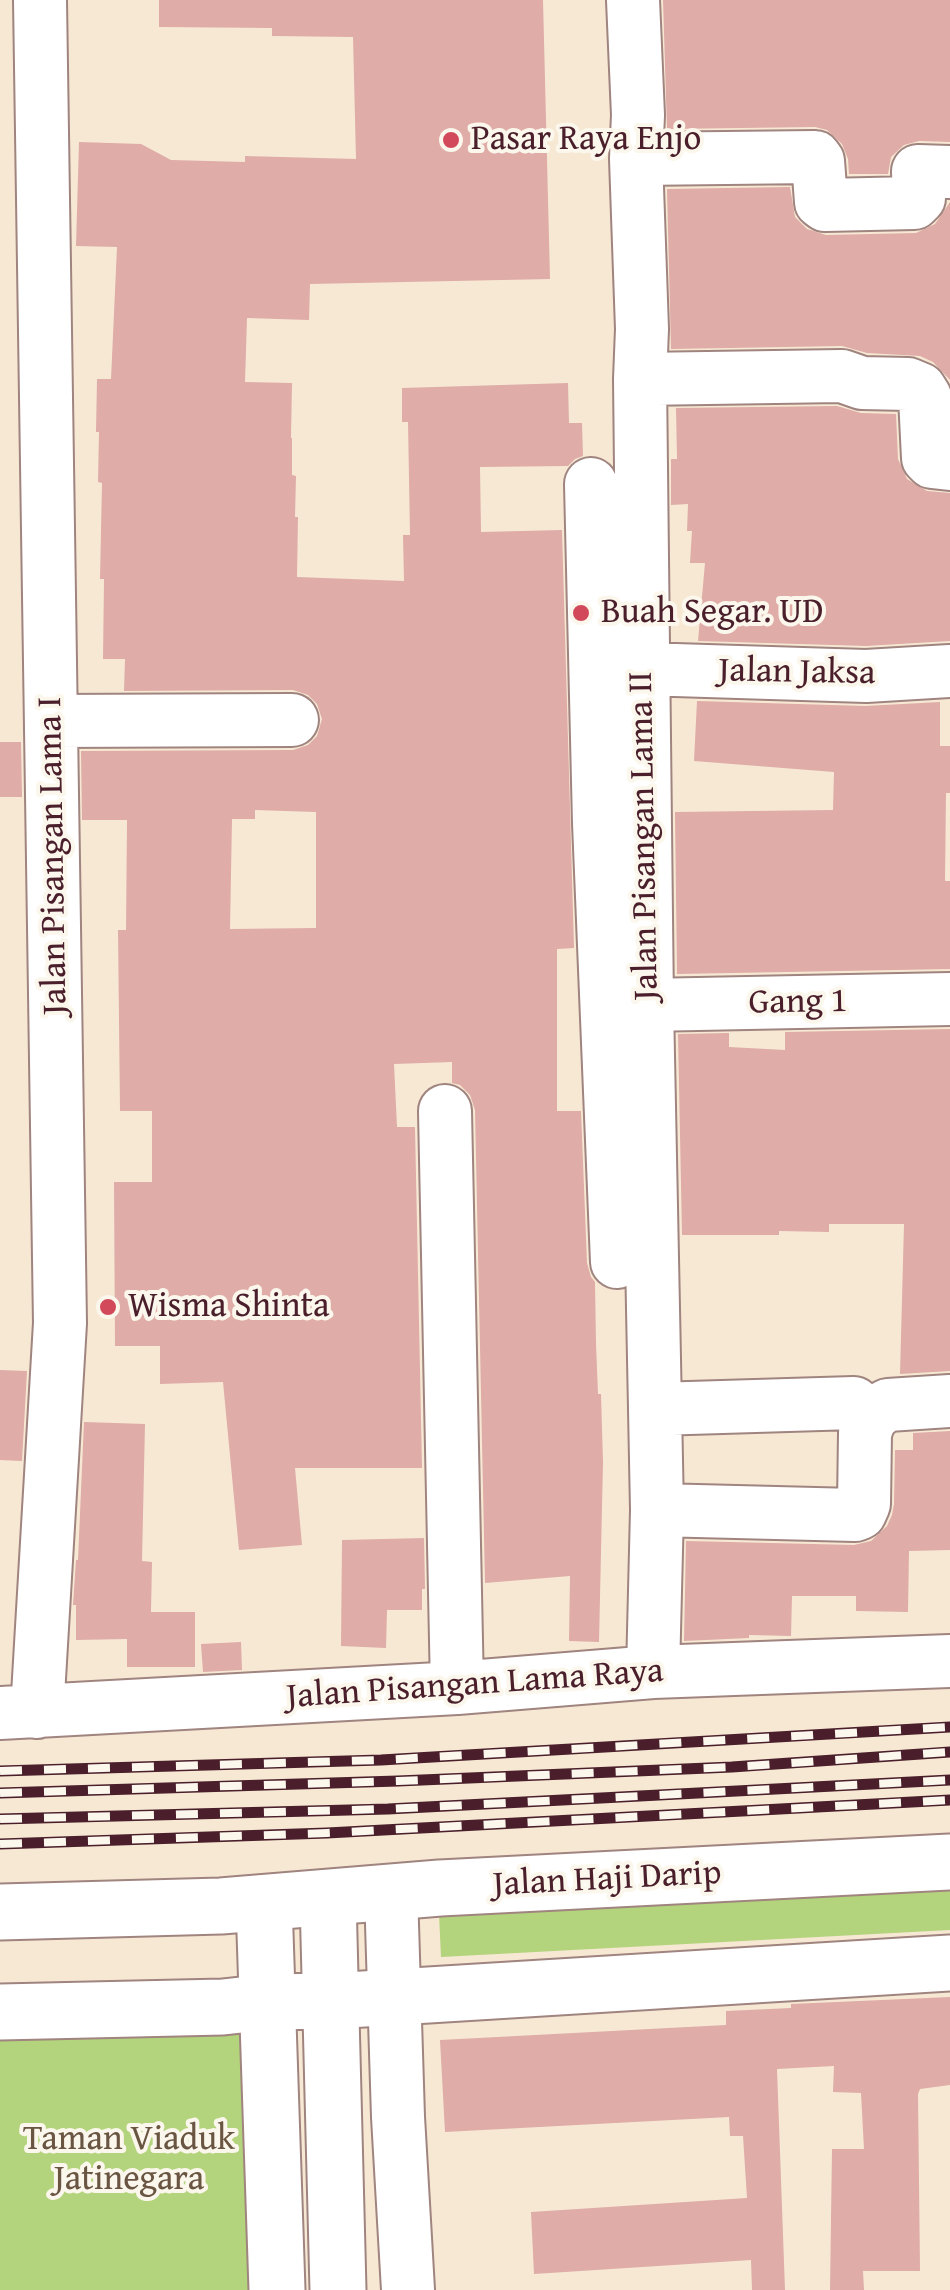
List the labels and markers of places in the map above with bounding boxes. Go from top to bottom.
place label: Pasar Raya Enjo [471,119,701,161]
marker: Pasar Raya Enjo [440,129,462,151]
place label: Buah Segar. UD [601,592,824,634]
marker: Buah Segar. UD [570,602,592,624]
place label: Wisma Shinta [128,1286,329,1328]
marker: Wisma Shinta [97,1296,119,1318]

